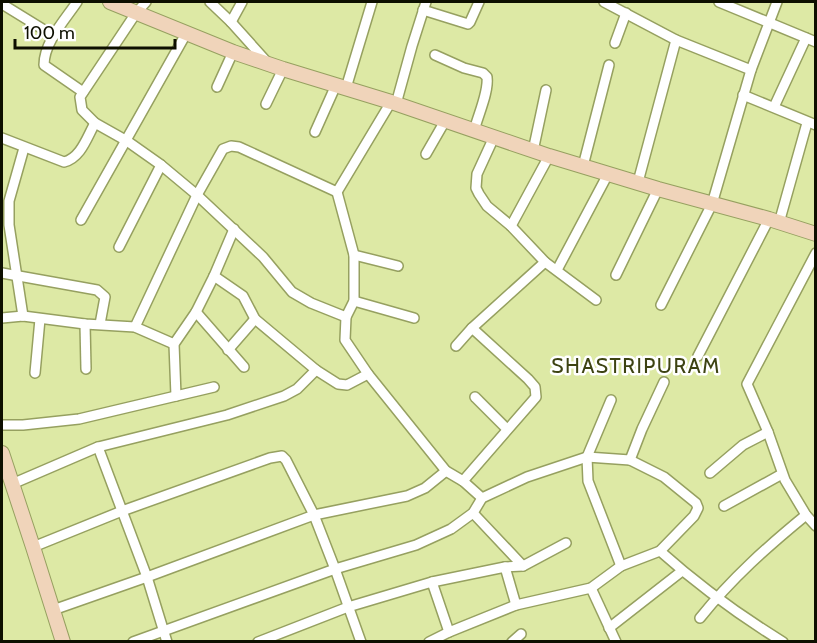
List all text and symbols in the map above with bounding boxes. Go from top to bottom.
scale bar [15,12,176,50]
text: 100 m [24,22,75,44]
district label: SHASTRIPURAM [551,353,721,378]

